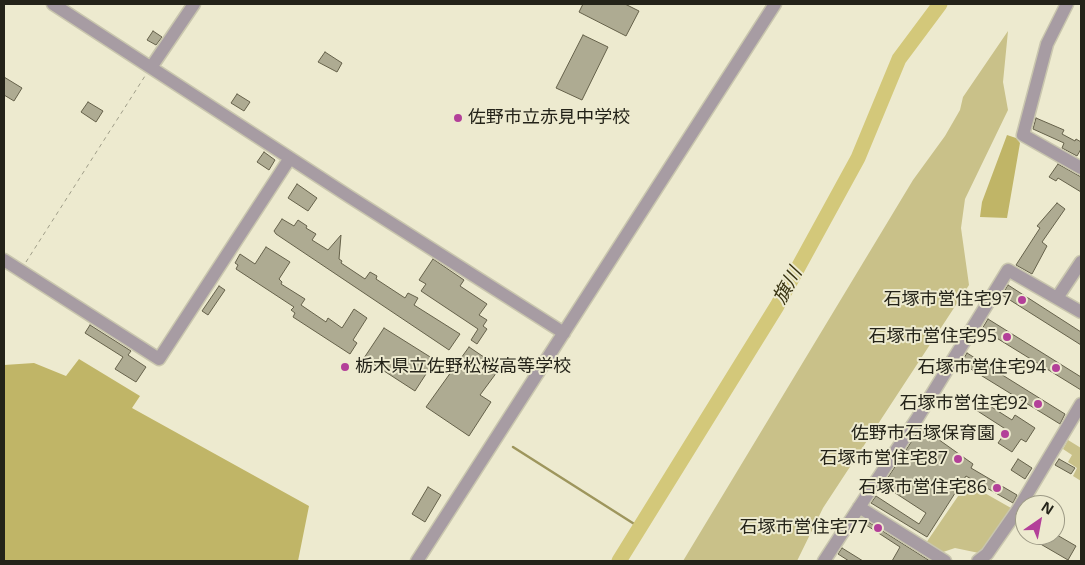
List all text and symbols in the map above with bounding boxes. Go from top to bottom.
place label: 佐野市立赤見中学校 [468,107,630,129]
marker: 佐野市立赤見中学校 [452,112,464,124]
water label: 旗川 [769,264,807,308]
place label: 石塚市営住宅97 [883,289,1012,311]
marker: 石塚市営住宅97 [1016,294,1028,306]
place label: 石塚市営住宅95 [868,326,997,348]
marker: 石塚市営住宅95 [1001,331,1013,343]
place label: 栃木県立佐野松桜高等学校 [355,356,571,378]
place label: 石塚市営住宅94 [917,357,1046,379]
marker: 栃木県立佐野松桜高等学校 [339,361,351,373]
marker: 石塚市営住宅94 [1050,362,1062,374]
place label: 石塚市営住宅92 [899,393,1028,415]
marker: 石塚市営住宅92 [1032,398,1044,410]
place label: 佐野市石塚保育園 [851,423,995,445]
marker: 佐野市石塚保育園 [999,428,1011,440]
place label: 石塚市営住宅87 [819,448,948,470]
marker: 石塚市営住宅87 [952,453,964,465]
place label: 石塚市営住宅86 [858,477,987,499]
marker: 石塚市営住宅86 [991,482,1003,494]
north arrow [1015,495,1065,545]
text: N [1038,497,1058,519]
place label: 石塚市営住宅77 [739,517,868,539]
marker: 石塚市営住宅77 [872,522,884,534]

